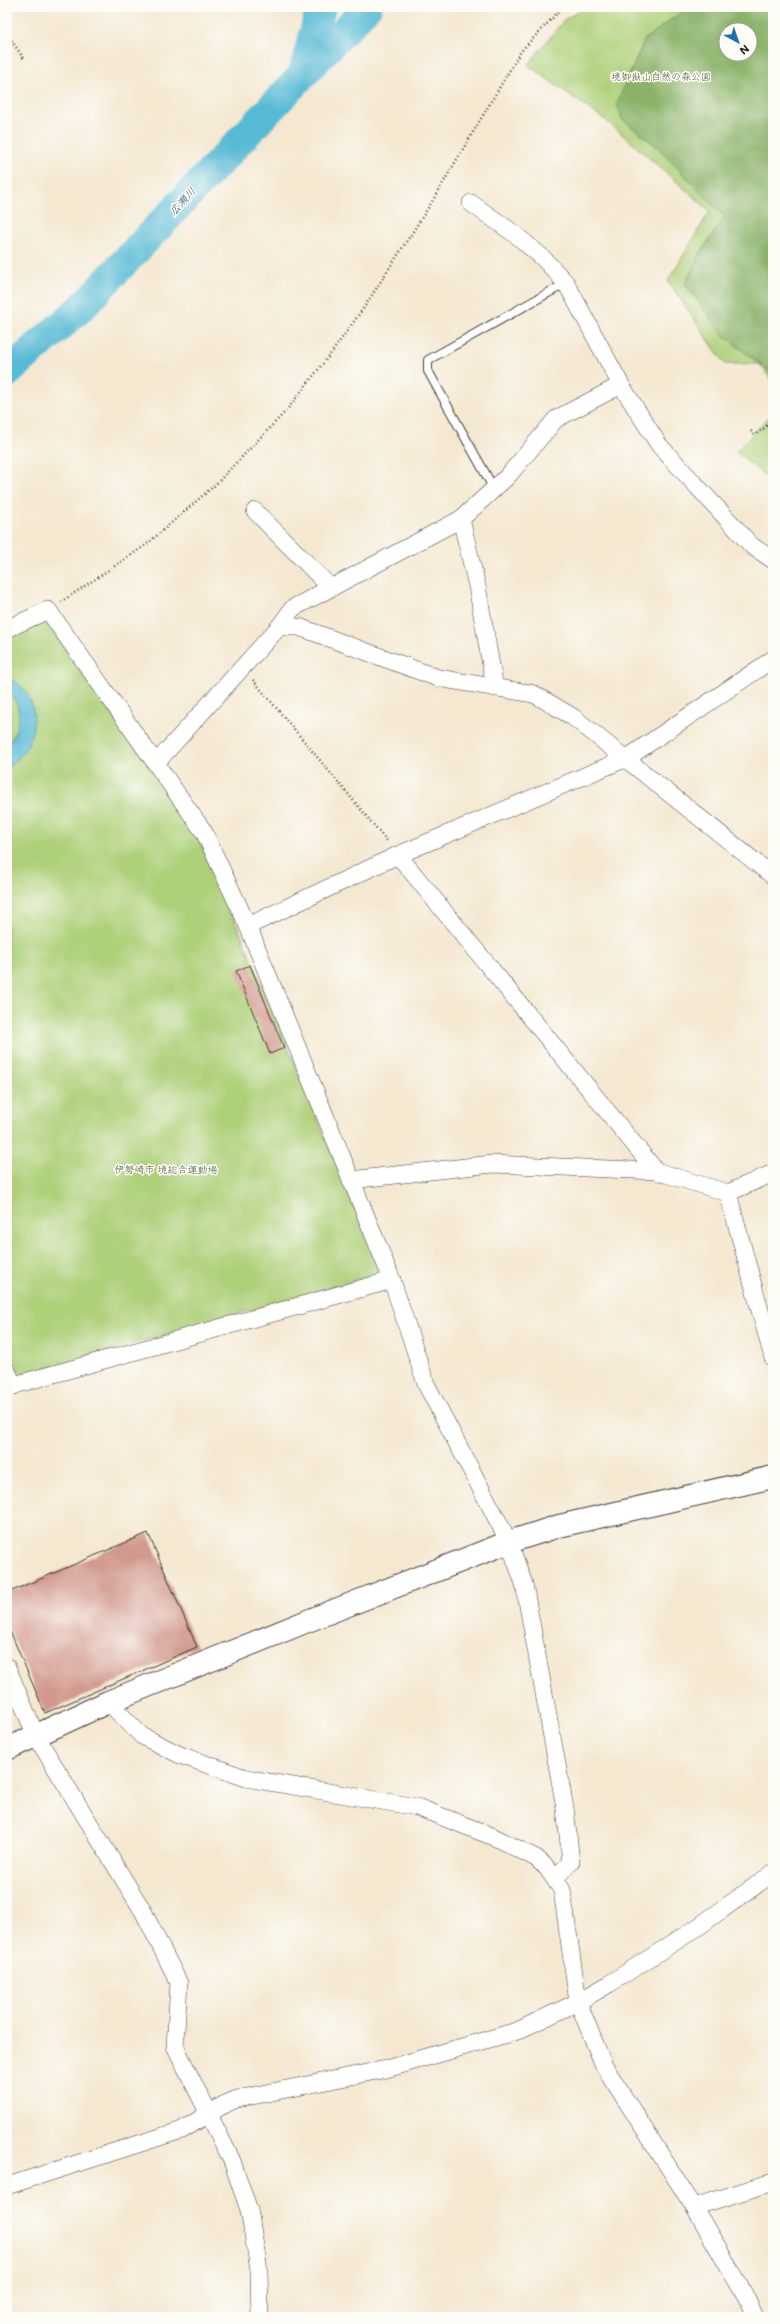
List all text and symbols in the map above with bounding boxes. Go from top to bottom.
north arrow [718,22,758,62]
text: N [737,42,753,58]
park label: 境御嶽山自然の森公園 [611,69,711,83]
water label: 広瀬川 [165,184,199,218]
park label: 伊勢崎市 境総合運動場 [114,1162,218,1176]

